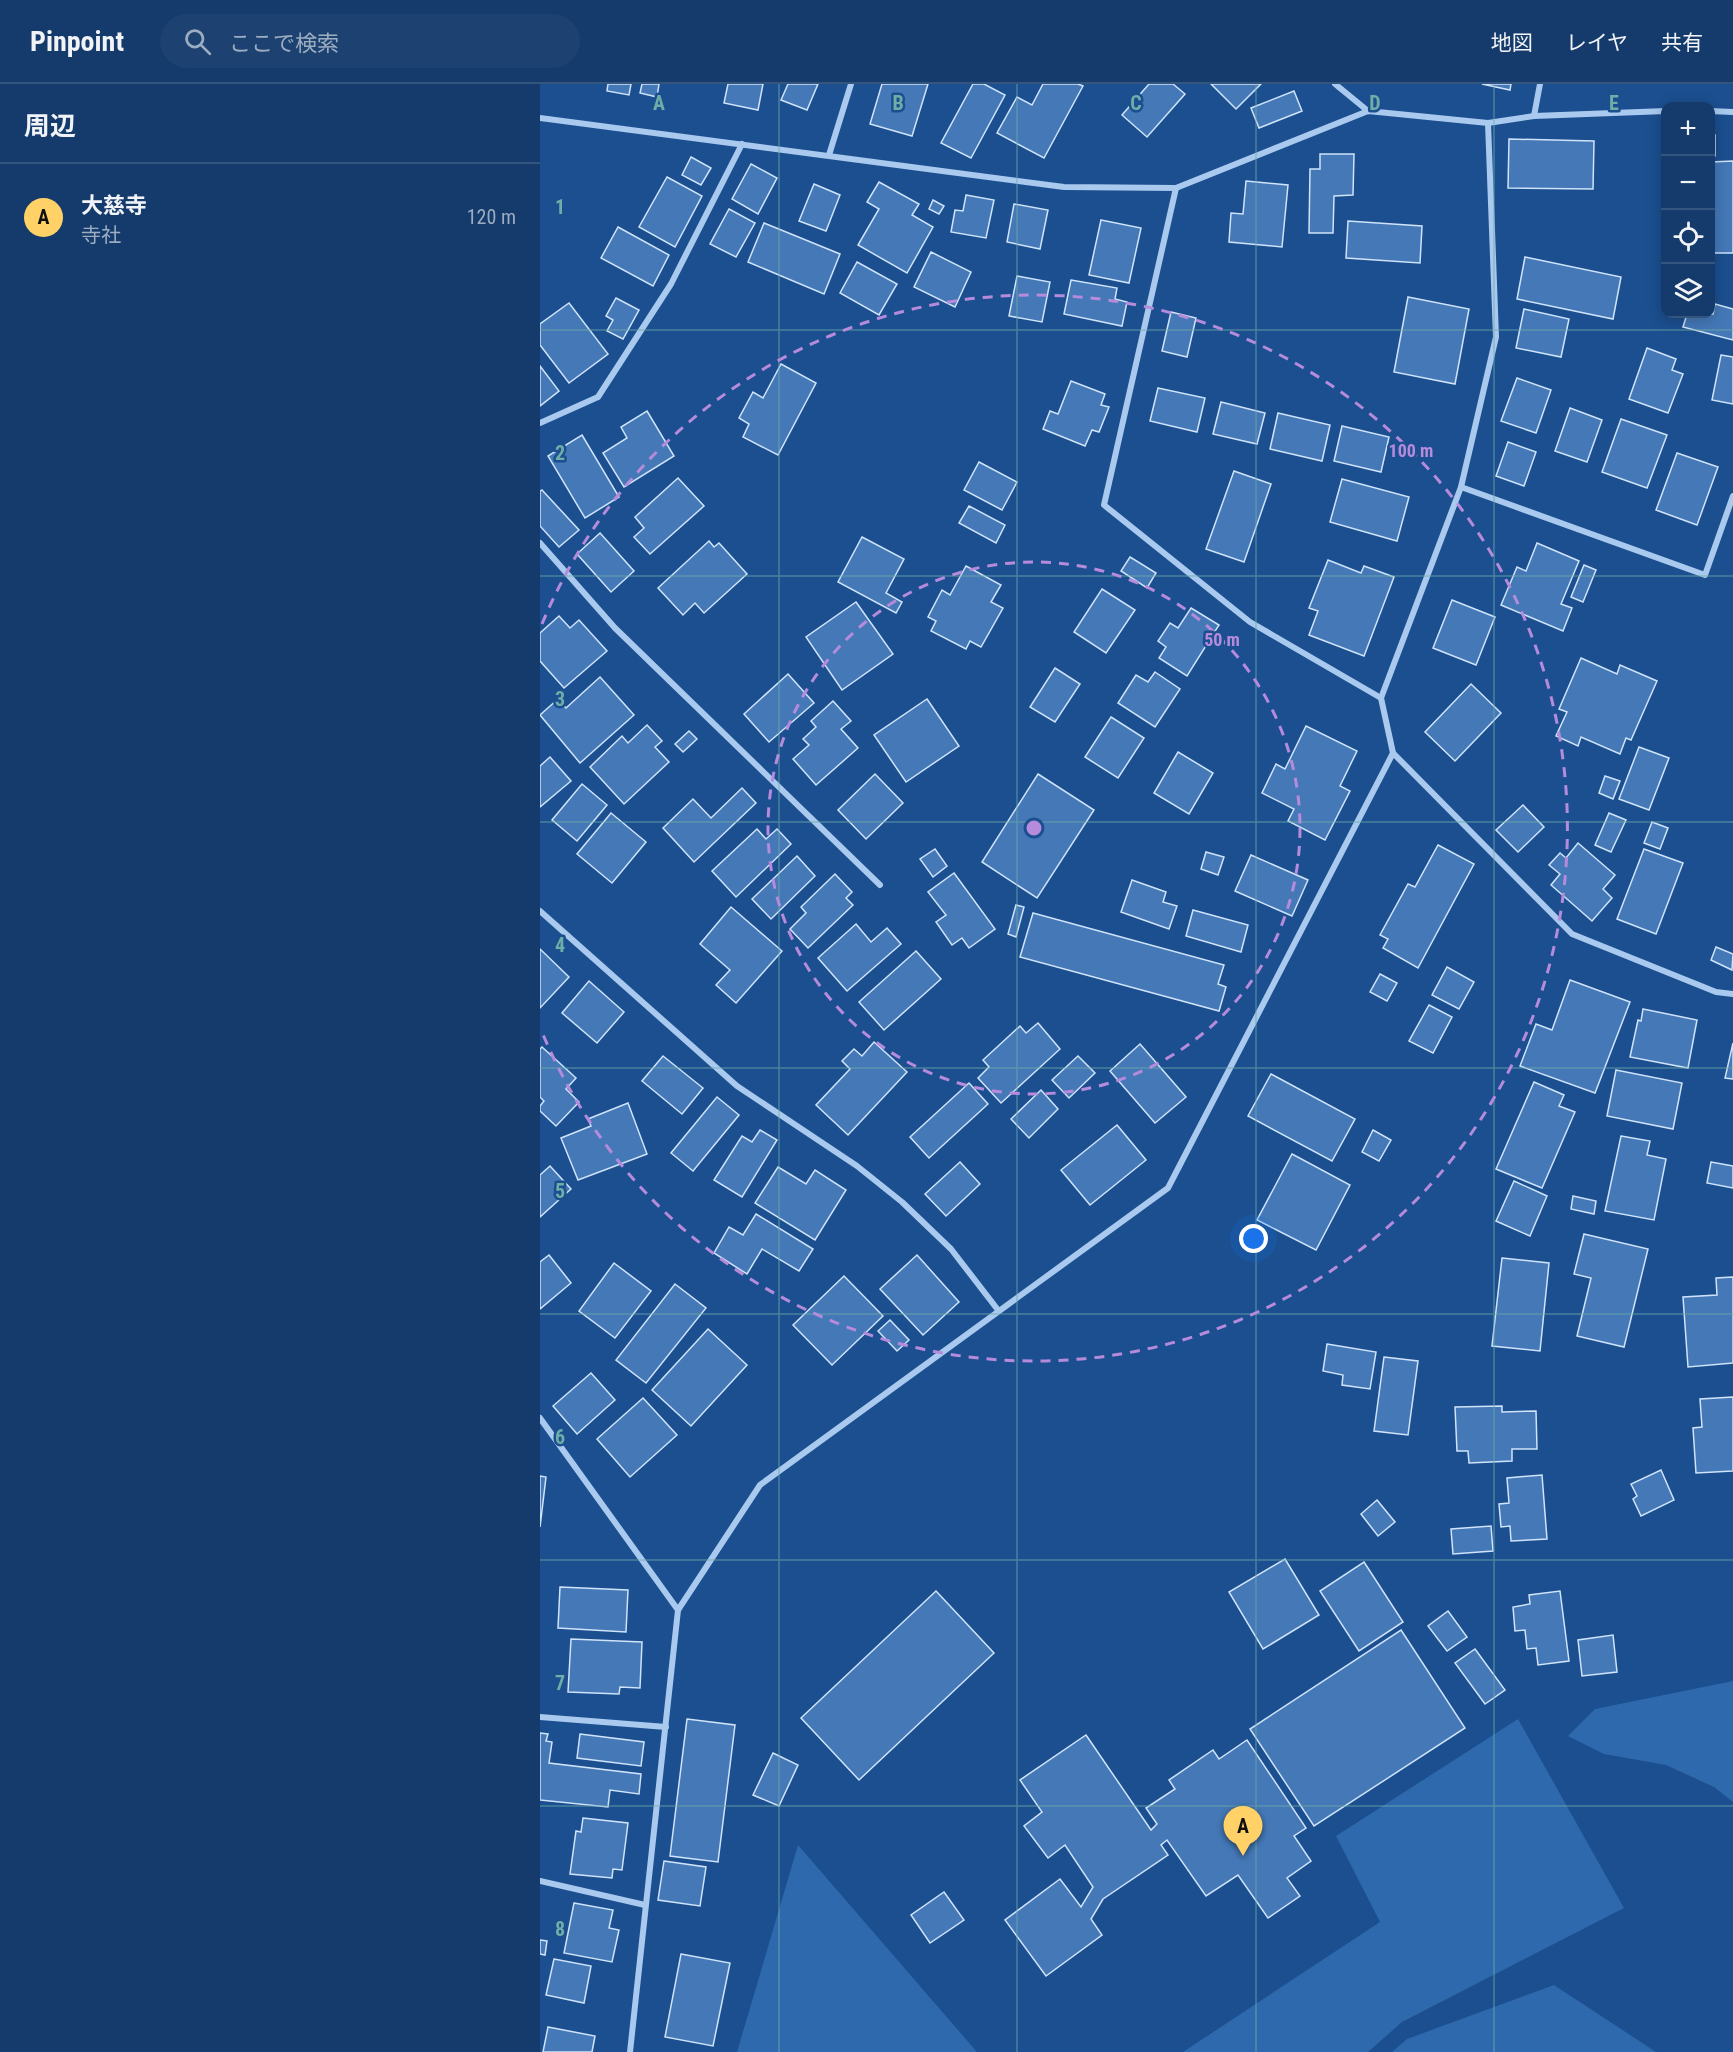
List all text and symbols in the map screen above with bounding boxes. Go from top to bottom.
search box [160,14,580,68]
text: Pinpoint [30,25,124,58]
icon: search [181,25,214,58]
text: ここで検索 [229,31,339,56]
text: 地図 [1491,31,1533,55]
text: レイヤ [1566,31,1628,55]
text: 共有 [1661,31,1703,55]
text: A [653,91,665,115]
text: B [892,91,904,115]
text: C [1130,91,1142,115]
text: D [1369,91,1381,115]
text: E [1609,91,1619,115]
map controls [1661,102,1715,318]
button: + [1661,102,1715,156]
text: 周辺 [24,111,76,141]
button: − [1661,156,1715,210]
text: 大慈寺 [81,193,147,218]
text: 1 [555,195,565,219]
text: A [38,205,49,229]
text: 120 m [467,205,516,229]
button: locate [1661,210,1715,264]
text: 寺社 [81,223,121,247]
button: layers [1661,264,1715,318]
text: 100 m [1389,440,1433,461]
text: 2 [555,441,565,465]
text: 50 m [1204,629,1240,650]
text: 3 [555,687,565,711]
centre of rings [1024,818,1044,838]
text: 4 [555,933,565,957]
text: 5 [555,1179,565,1203]
your location [1239,1224,1268,1253]
text: 6 [555,1425,565,1449]
text: 7 [555,1671,565,1695]
pin: A [1224,1806,1262,1856]
text: 8 [555,1917,565,1941]

